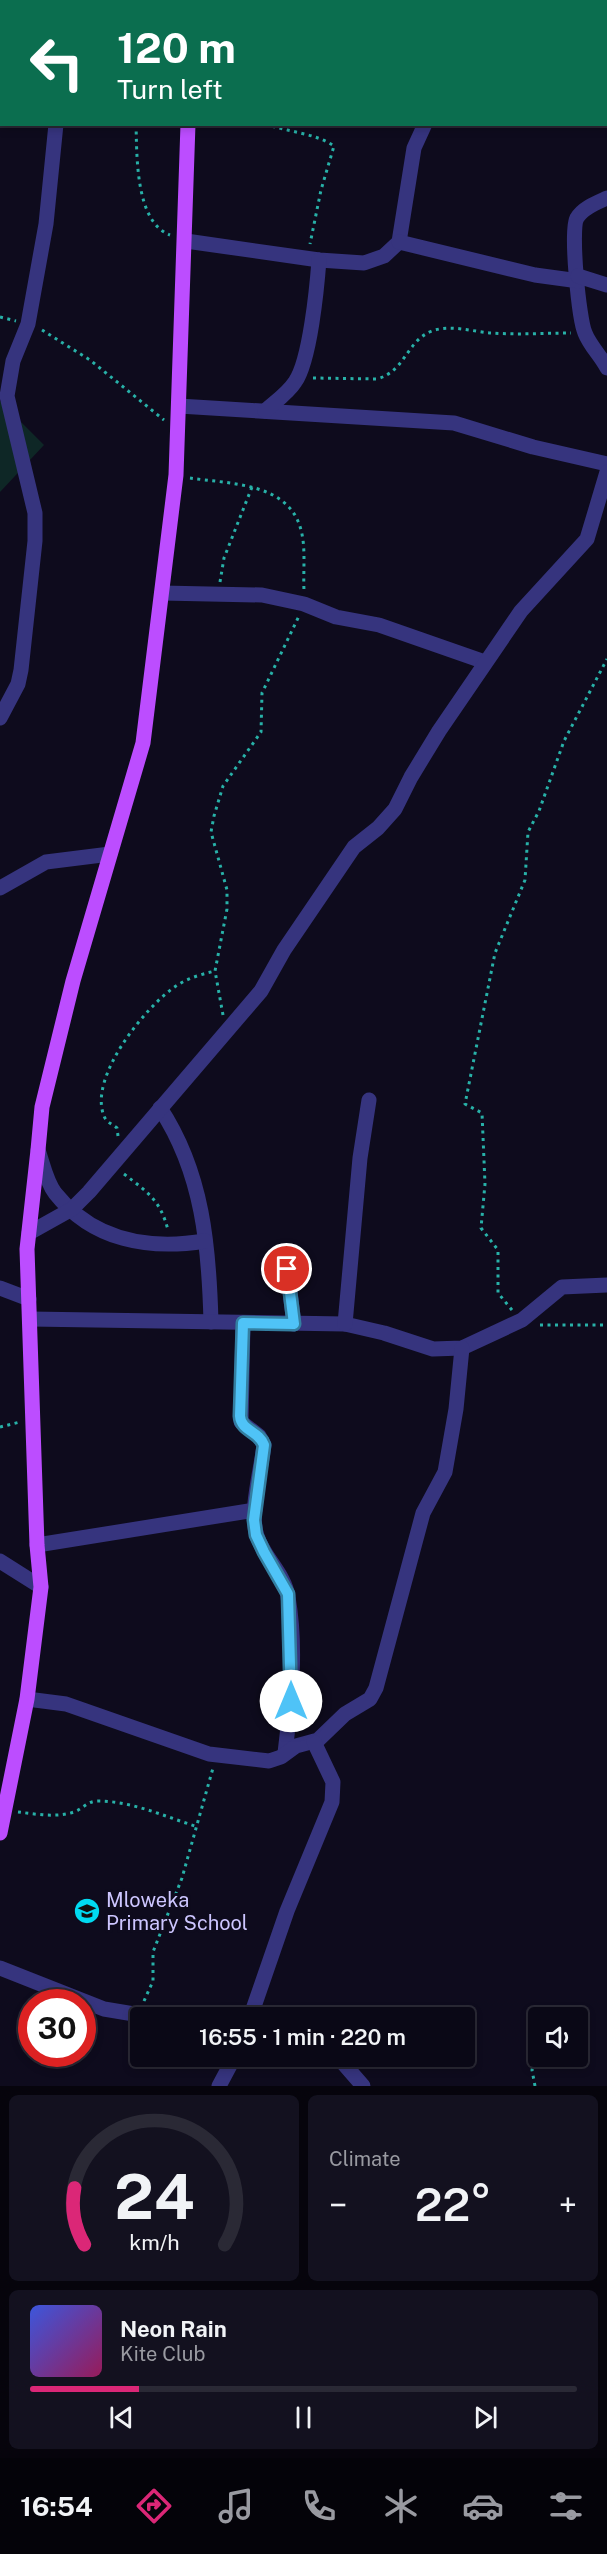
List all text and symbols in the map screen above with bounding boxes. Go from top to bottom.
text: 120 m [117,23,236,72]
icon: left [18,24,96,102]
text: Turn left [117,73,223,105]
pin [261,1243,312,1294]
icon: arrive [270,1252,303,1285]
position arrow [259,1669,323,1733]
place label: Mloweka Primary School [106,1888,248,1935]
school or university icon: Mloweka Primary School [72,1896,102,1926]
speed limit sign: 30 [18,1989,96,2067]
map controls [528,2007,588,2067]
button: sound [528,2007,588,2067]
text: 16:55 · 1 min · 220 m [199,2024,406,2050]
text: Climate [329,2147,401,2171]
text: 24 [114,2160,194,2233]
text: 22° [415,2178,491,2231]
text: − [329,2186,347,2224]
text: + [559,2186,577,2224]
text: km/h [129,2230,179,2255]
text: Neon Rain [120,2316,227,2342]
text: Kite Club [120,2342,205,2366]
icon: previous [105,2401,138,2434]
icon: pause [287,2401,320,2434]
icon: next [469,2401,502,2434]
icon: directions [133,2485,175,2527]
icon: music [215,2485,257,2527]
icon: phone [298,2485,340,2527]
icon: climate [380,2485,422,2527]
icon: car [462,2485,504,2527]
icon: filters [545,2485,587,2527]
text: 16:54 [20,2490,93,2522]

